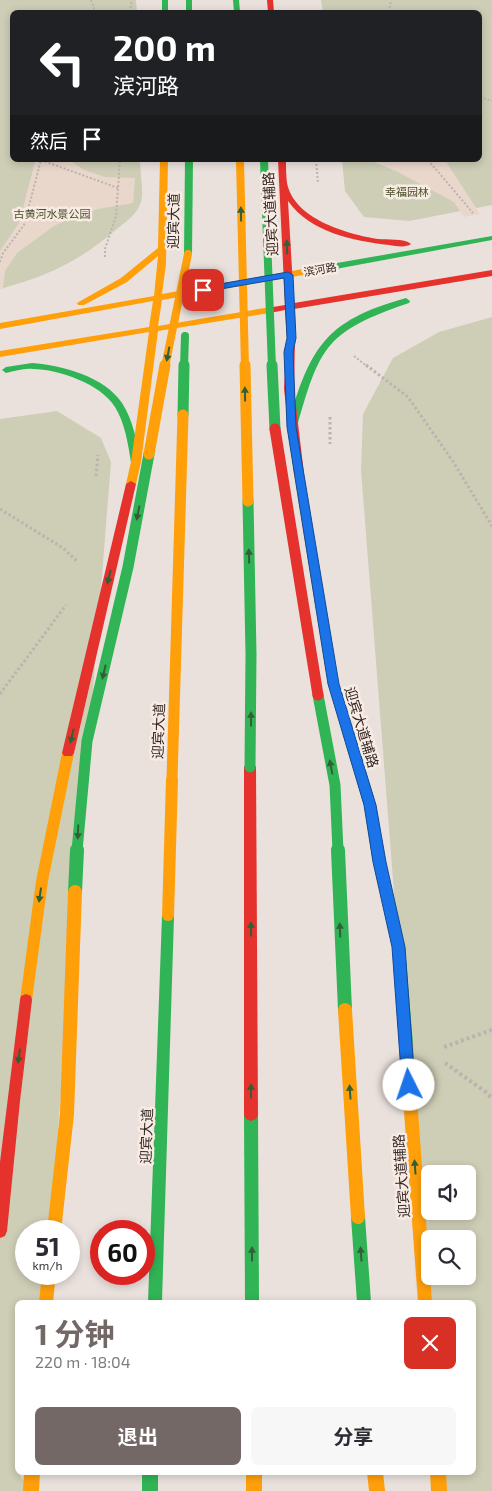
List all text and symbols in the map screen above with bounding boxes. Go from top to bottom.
text: 200 m [113,26,216,68]
icon: left [30,30,95,95]
text: 滨河路 [113,72,179,98]
icon: arrive [78,125,106,153]
text: 然后 [30,129,68,152]
street label: 迎宾大道辅路 [259,172,281,256]
park label: 幸福园林 [385,185,429,198]
street label: 迎宾大道 [164,193,182,249]
one-way arrow [237,205,245,221]
park label: 古黄河水景公园 [14,207,91,220]
one-way arrow [283,239,291,255]
street label: 滨河路 [303,260,337,278]
pin [182,269,224,311]
icon: arrive [189,276,217,304]
one-way arrow [164,346,172,361]
one-way arrow [241,385,249,401]
one-way arrow [134,506,142,522]
one-way arrow [244,548,252,564]
one-way arrow [105,570,113,585]
one-way arrow [100,665,108,680]
street label: 迎宾大道辅路 [342,684,382,770]
street label: 迎宾大道 [149,703,167,759]
one-way arrow [247,710,255,726]
one-way arrow [68,728,76,743]
one-way arrow [327,759,335,775]
one-way arrow [73,824,81,840]
one-way arrow [36,887,44,903]
one-way arrow [247,921,255,937]
one-way arrow [336,921,344,937]
one-way arrow [15,1048,23,1064]
position arrow [382,1058,434,1110]
one-way arrow [247,1083,255,1099]
one-way arrow [346,1083,354,1099]
street label: 迎宾大道 [137,1108,155,1164]
street label: 迎宾大道辅路 [390,1134,412,1218]
one-way arrow [411,1158,419,1174]
map controls [421,1165,476,1285]
button: sound [421,1165,476,1220]
speed limit sign: 60 [90,1220,155,1285]
button: search [421,1230,476,1285]
text: 51 [35,1231,60,1261]
one-way arrow [248,1246,256,1262]
one-way arrow [356,1246,364,1262]
text: km/h [33,1258,62,1272]
text: 1 分钟 [35,1315,114,1351]
button: close [404,1317,456,1369]
text: 220 m · 18:04 [35,1352,130,1371]
button: 退出 [35,1407,241,1465]
button: 分享 [251,1407,456,1465]

